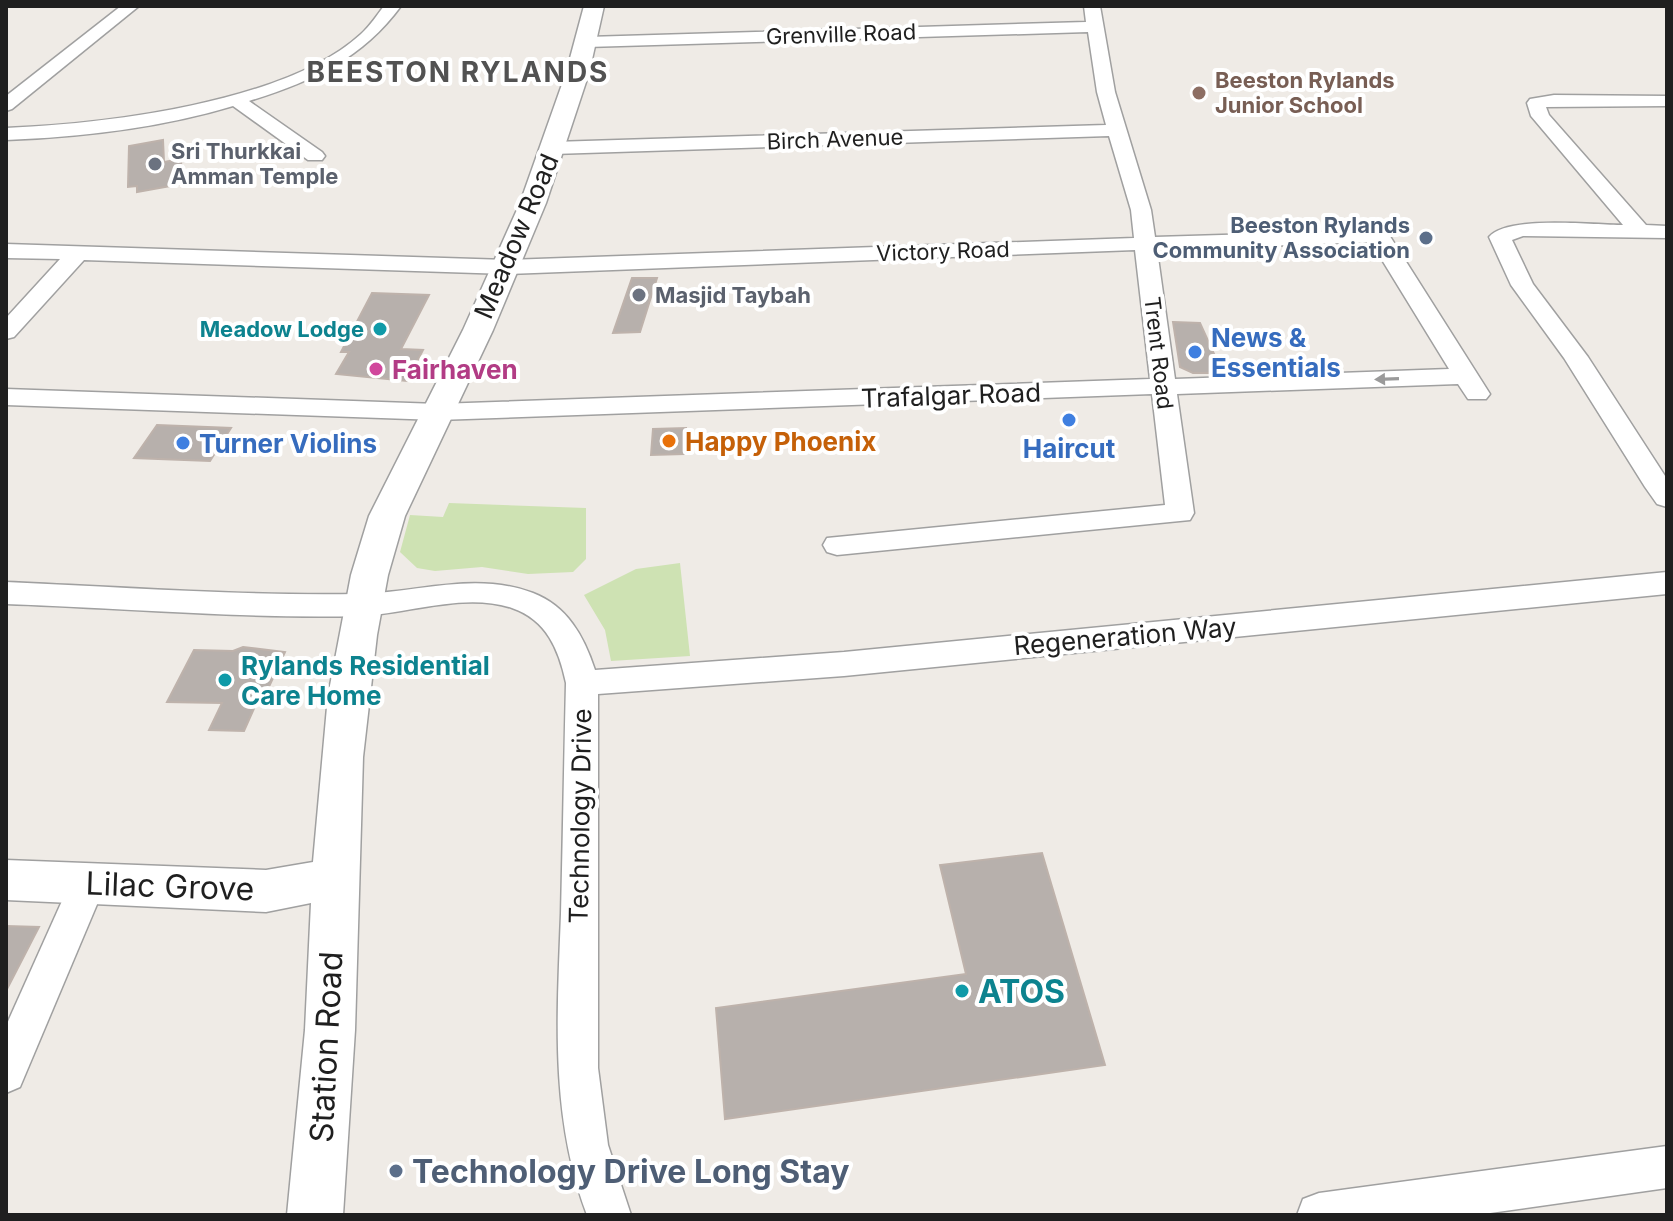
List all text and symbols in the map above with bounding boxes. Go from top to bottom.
street label: Grenville Road [765,18,917,50]
district label: BEESTON RYLANDS [307,55,609,89]
place label: Beeston Rylands Junior School [1215,67,1395,118]
marker: Beeston Rylands Junior School [1190,84,1208,102]
street label: Birch Avenue [766,124,904,154]
place label: Sri Thurkkai Amman Temple [171,138,338,189]
street label: Meadow Road [467,149,565,323]
marker: Sri Thurkkai Amman Temple [146,155,164,173]
place label: Beeston Rylands Community Association [1153,212,1410,263]
marker: Beeston Rylands Community Association [1417,229,1435,247]
street label: Victory Road [876,236,1010,266]
place label: Masjid Taybah [655,282,811,308]
marker: Masjid Taybah [630,286,648,304]
street label: Trent Road [1139,295,1179,411]
place label: Meadow Lodge [200,316,364,342]
marker: Meadow Lodge [371,320,389,338]
place label: News & Essentials [1211,322,1341,383]
marker: News & Essentials [1186,343,1204,361]
place label: Fairhaven [392,354,518,385]
marker: Fairhaven [367,360,385,378]
one-way arrow [1374,372,1399,385]
street label: Trafalgar Road [860,376,1042,414]
marker: Haircut [1060,411,1078,429]
place label: Happy Phoenix [685,426,876,457]
place label: Turner Violins [199,428,377,459]
marker: Happy Phoenix [660,432,678,450]
place label: Haircut [1023,433,1116,464]
marker: Turner Violins [174,434,192,452]
street label: Regeneration Way [1012,611,1238,661]
place label: Rylands Residential Care Home [241,650,490,711]
marker: Rylands Residential Care Home [216,671,234,689]
street label: Technology Drive [563,708,597,924]
street label: Lilac Grove [85,864,255,908]
street label: Station Road [302,950,350,1144]
place label: ATOS [978,972,1065,1011]
marker: ATOS [953,982,971,1000]
place label: Technology Drive Long Stay [412,1152,849,1191]
marker: Technology Drive Long Stay [387,1162,405,1180]

